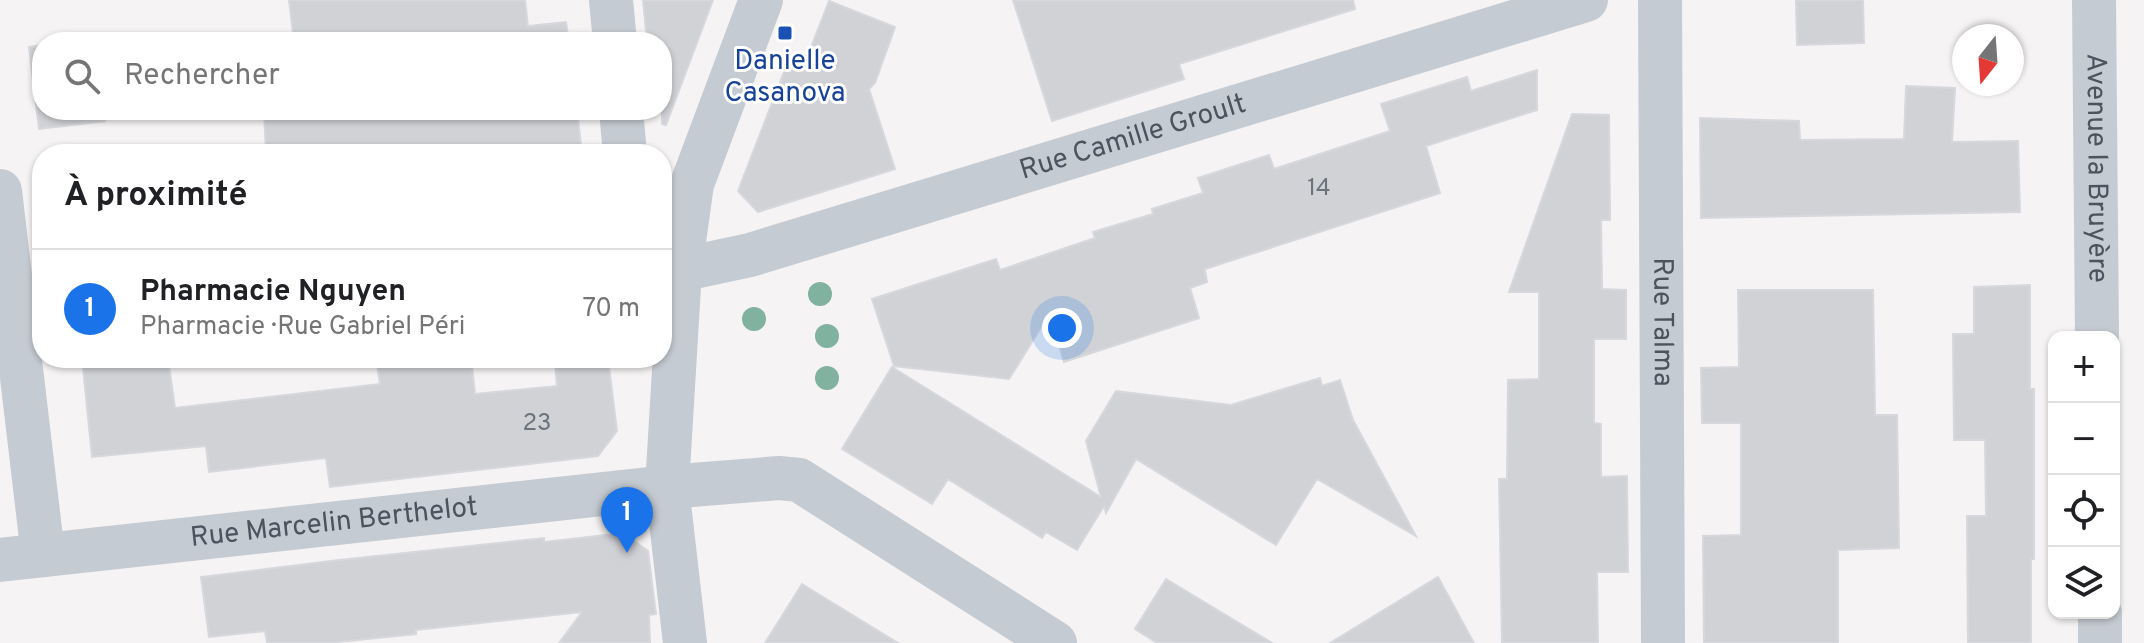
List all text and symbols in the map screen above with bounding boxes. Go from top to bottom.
marker: Danielle Casanova [776,24,794,42]
north arrow [1952,24,2024,96]
search box [32,32,672,120]
place label: Danielle Casanova [725,44,845,112]
street label: Avenue la Bruyère [2076,53,2115,283]
icon: search [60,54,104,98]
text: Rechercher [124,58,280,95]
street label: Rue Camille Groult [1015,87,1250,190]
house number: 14 [1307,174,1331,204]
text: À proximité [64,175,247,218]
street label: Rue Talma [1643,257,1680,387]
text: Pharmacie Nguyen [140,274,406,311]
text: 1 [85,293,95,326]
text: 70 m [582,293,640,326]
your location [1042,308,1082,348]
text: Pharmacie · Rue Gabriel Péri [140,311,465,344]
map controls [2048,331,2120,619]
button: + [2048,331,2120,403]
button: − [2048,403,2120,475]
house number: 23 [522,409,552,439]
button: locate [2048,475,2120,547]
pin: 1 [601,487,653,553]
street label: Rue Marcelin Berthelot [189,490,479,557]
button: layers [2048,547,2120,619]

